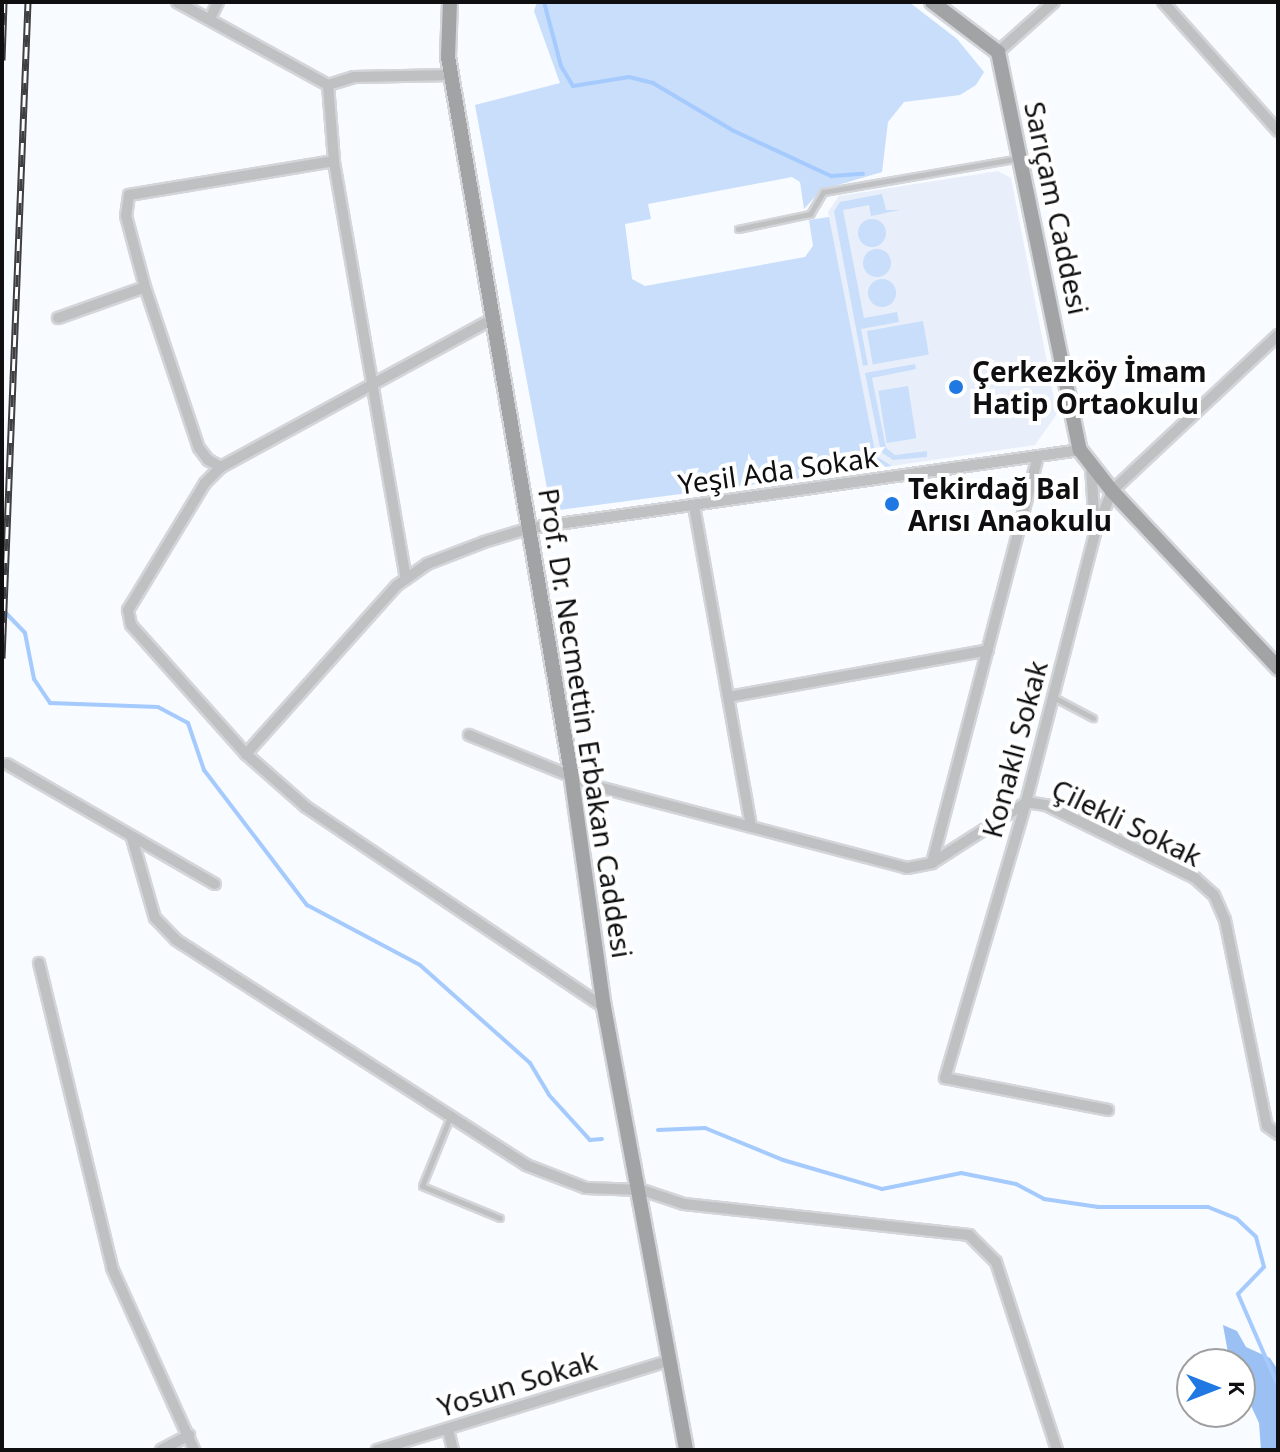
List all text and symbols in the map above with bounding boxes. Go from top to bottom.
street label: Sarıçam Caddesi [1018,99,1096,317]
place label: Çerkezköy İmam Hatip Ortaokulu [972,354,1207,420]
marker: Çerkezköy İmam Hatip Ortaokulu [947,378,965,396]
street label: Yeşil Ada Sokak [676,439,880,501]
place label: Tekirdağ Bal Arısı Anaokulu [908,471,1112,537]
street label: Prof. Dr. Necmettin Erbakan Caddesi [532,486,640,960]
marker: Tekirdağ Bal Arısı Anaokulu [883,495,901,513]
street label: Konaklı Sokak [974,657,1054,841]
street label: Çilekli Sokak [1047,771,1207,873]
street label: Yosun Sokak [433,1343,601,1423]
north arrow [1176,1348,1256,1428]
text: K [1223,1381,1253,1395]

